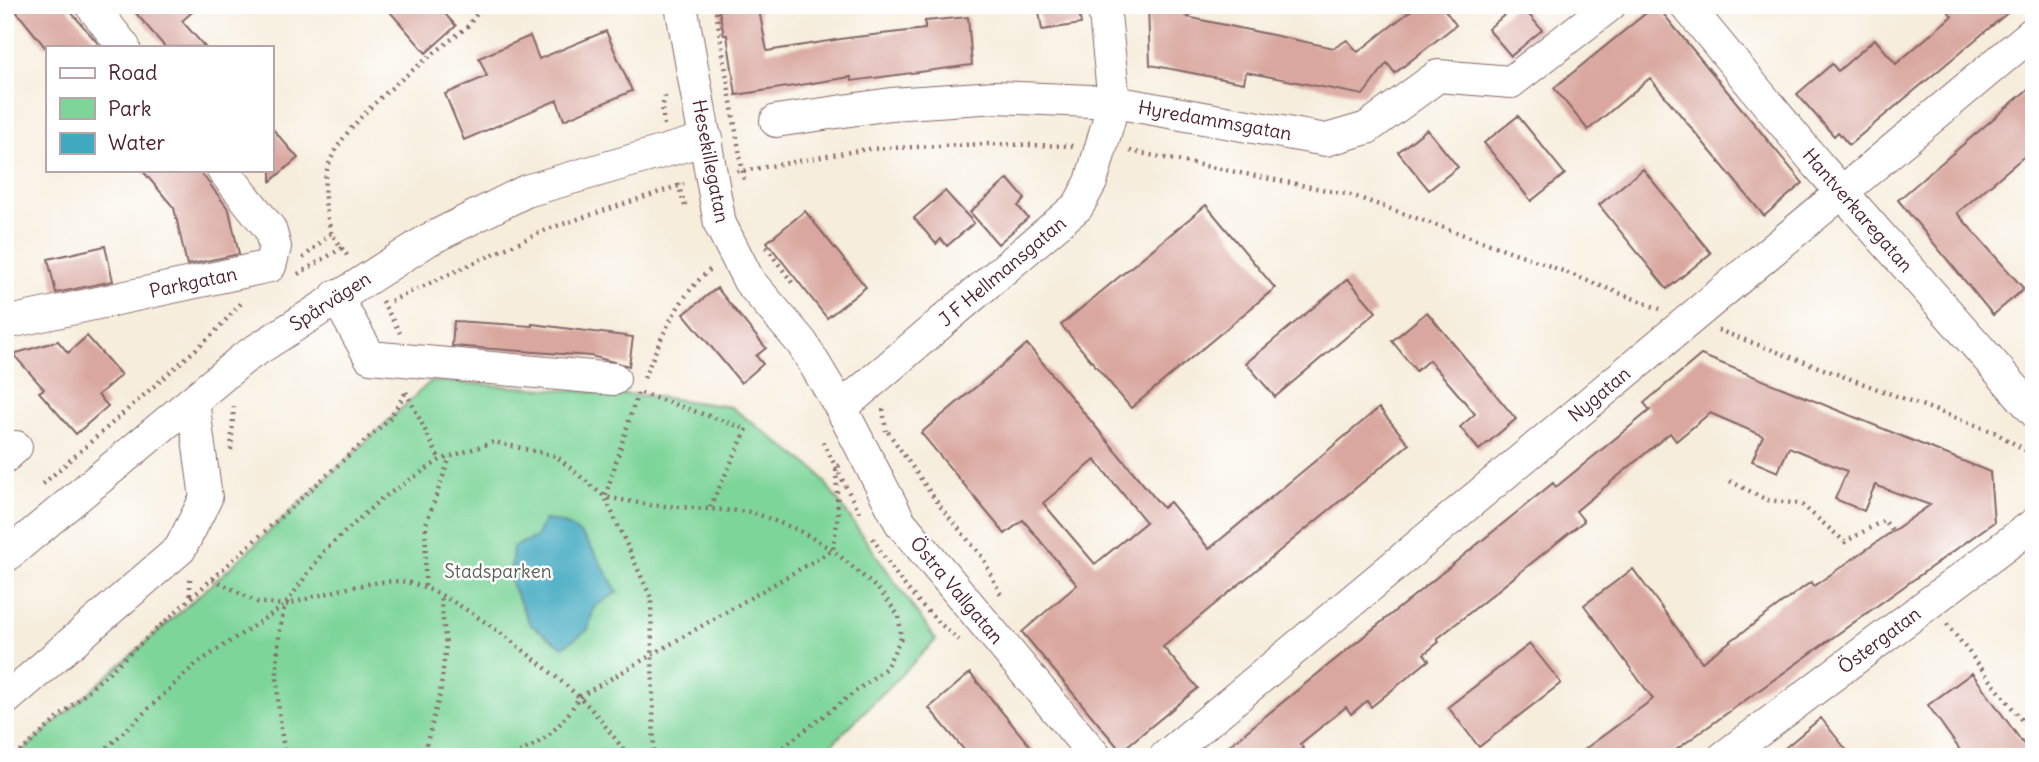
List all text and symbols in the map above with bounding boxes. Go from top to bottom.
legend [46,46,273,172]
text: Road [108,59,157,86]
text: Park [108,95,151,122]
street label: Hyredammsgatan [1136,95,1294,145]
street label: Hesekillegatan [687,97,735,225]
text: Water [108,129,166,156]
street label: Hantverkaregatan [1798,143,1918,277]
street label: J F Hellmansgatan [933,211,1071,331]
street label: Parkgatan [147,261,239,303]
street label: Spårvägen [285,266,375,336]
street label: Nygatan [1563,361,1635,427]
street label: Östra Vallgatan [905,531,1009,649]
park label: Stadsparken [444,559,552,583]
street label: Östergatan [1833,601,1925,679]

